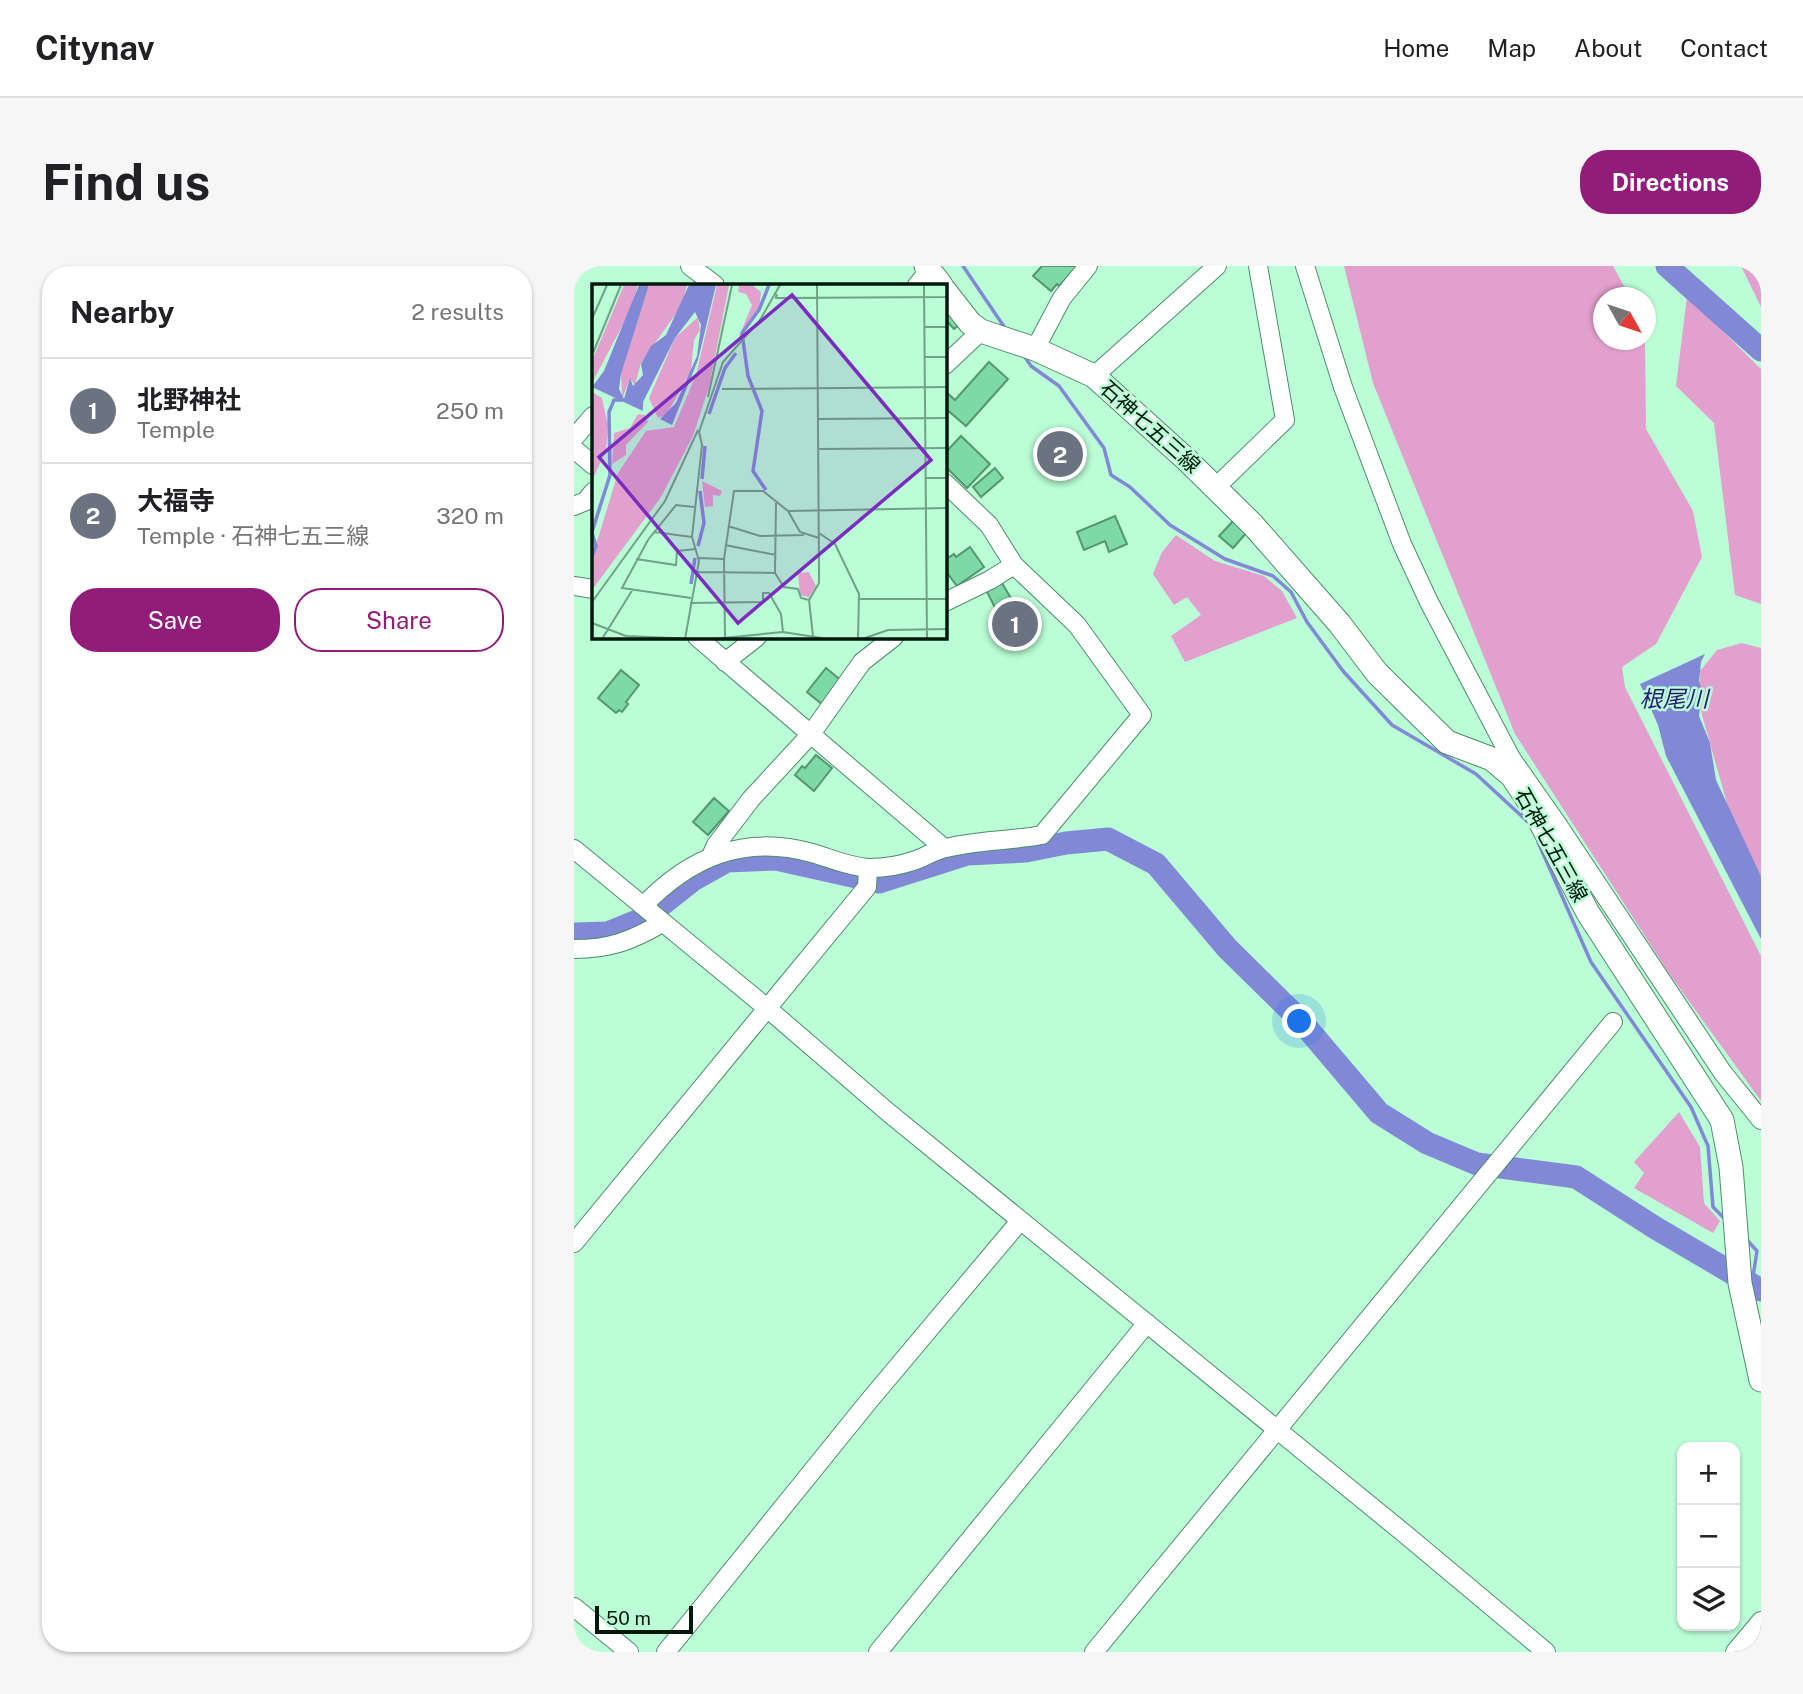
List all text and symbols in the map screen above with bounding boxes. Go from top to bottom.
text: Citynav [35,29,155,67]
text: Home [1383,34,1449,62]
text: Map [1487,34,1536,62]
text: About [1574,34,1642,62]
text: Contact [1680,34,1768,62]
button: Directions [1580,150,1761,214]
text: Find us [42,153,210,211]
inset map [592,284,947,639]
north arrow [1593,287,1656,350]
text: Nearby [70,294,174,330]
text: 2 results [411,298,504,325]
street label: 石神七五三線 [1095,375,1206,478]
text: 北野神社 [137,384,241,415]
text: 1 [88,397,98,424]
text: 250 m [436,397,504,424]
text: Temple [137,416,215,443]
pin: 2 [1037,428,1083,480]
text: 大福寺 [137,485,215,516]
text: 2 [86,502,100,529]
text: 320 m [436,502,504,529]
text: Temple · 石神七五三線 [137,522,369,549]
button: Save [70,588,280,652]
button: Share [294,588,504,652]
pin: 1 [992,598,1038,650]
water label: 根尾川 [1640,685,1712,712]
street label: 石神七五三線 [1510,784,1593,906]
your location [1282,1004,1316,1038]
map controls [1677,1442,1740,1631]
button: + [1677,1442,1740,1505]
button: − [1677,1505,1740,1568]
button: layers [1677,1568,1740,1631]
scale bar [595,1603,693,1635]
text: 50 m [606,1607,651,1629]

